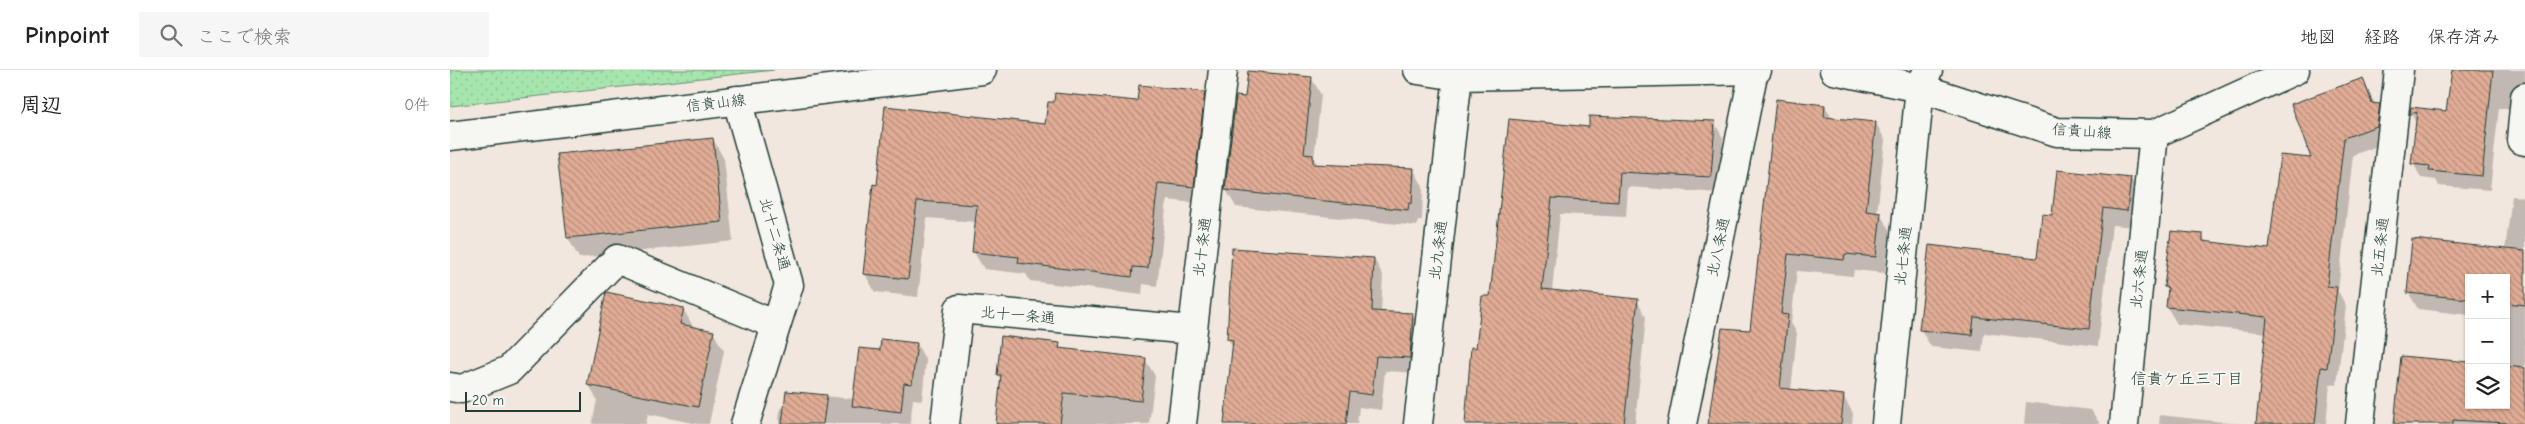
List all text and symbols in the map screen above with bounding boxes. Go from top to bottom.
search box [139,12,489,57]
text: Pinpoint [25,21,109,49]
icon: search [157,21,185,49]
text: ここで検索 [197,26,292,48]
text: 地図 [2300,27,2336,48]
text: 経路 [2364,27,2400,48]
text: 保存済み [2428,27,2500,48]
street label: 信貴山線 [685,90,747,116]
text: 周辺 [20,93,62,117]
text: 0件 [404,96,430,114]
street label: 信貴山線 [2051,120,2113,142]
street label: 北十二条通 [756,195,794,273]
street label: 北十条通 [1189,216,1215,278]
street label: 北八条通 [1703,216,1733,278]
street label: 北五条通 [2368,216,2392,278]
street label: 北九条通 [1425,219,1451,281]
street label: 北七条通 [1891,225,1915,287]
street label: 北六条通 [2127,248,2151,310]
map controls [2465,274,2510,409]
button: + [2465,274,2510,319]
street label: 北十一条通 [980,303,1056,327]
button: − [2465,319,2510,364]
button: layers [2465,364,2510,409]
district label: 信貴ケ丘三丁目 [2131,370,2243,388]
scale bar [465,389,581,412]
text: 20 m [472,392,504,409]

